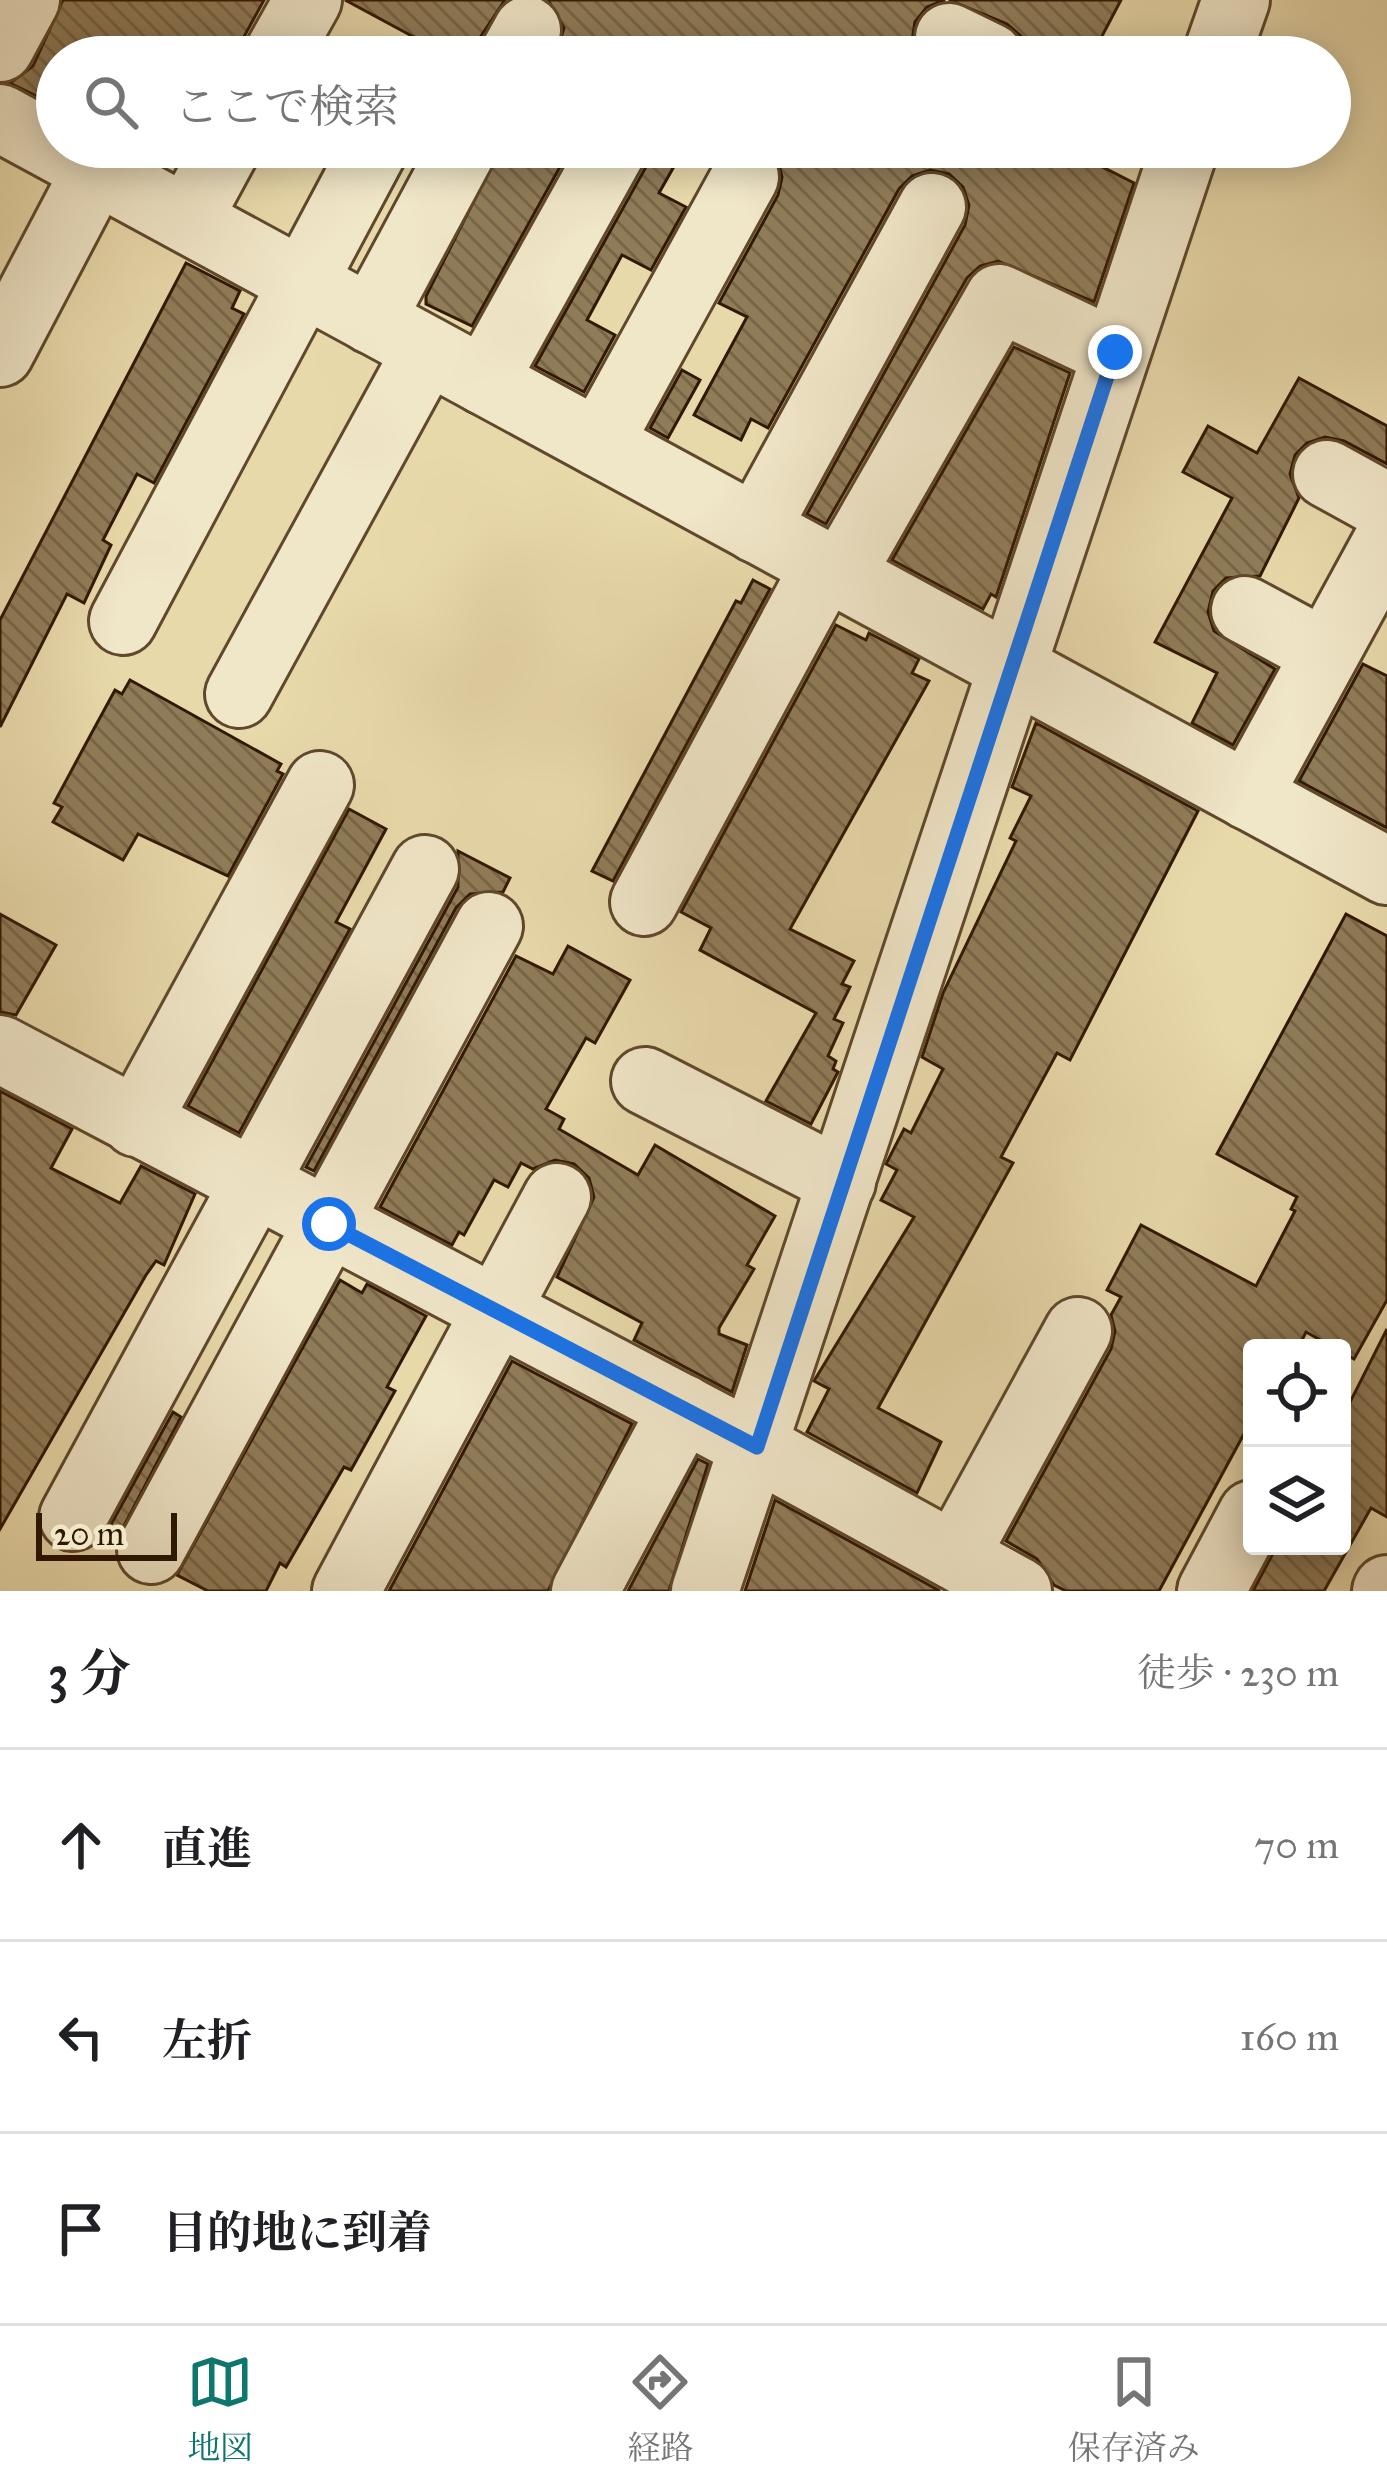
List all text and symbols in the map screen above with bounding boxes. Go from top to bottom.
search box [36,36,1351,168]
icon: search [78,69,144,135]
text: ここで検索 [174,79,399,134]
route end [1088,325,1142,379]
route start [302,1197,356,1251]
map controls [1243,1339,1351,1555]
button: locate [1243,1339,1351,1447]
button: layers [1243,1447,1351,1555]
scale bar [36,1507,177,1560]
text: 20 m [54,1514,124,1554]
text: 3 分 [48,1643,130,1705]
text: 徒歩 · 230 m [1137,1649,1339,1697]
icon: ahead [48,1812,114,1878]
text: 直進 [162,1821,252,1876]
text: 70 m [1254,1821,1339,1869]
icon: left [48,2004,114,2070]
text: 左折 [162,2013,252,2068]
text: 160 m [1240,2013,1339,2061]
icon: arrive [48,2196,114,2262]
text: 目的地に到着 [162,2205,432,2260]
tab: 地図 [187,2349,253,2468]
tab: 経路 [627,2349,693,2468]
tab: 保存済み [1068,2349,1200,2468]

